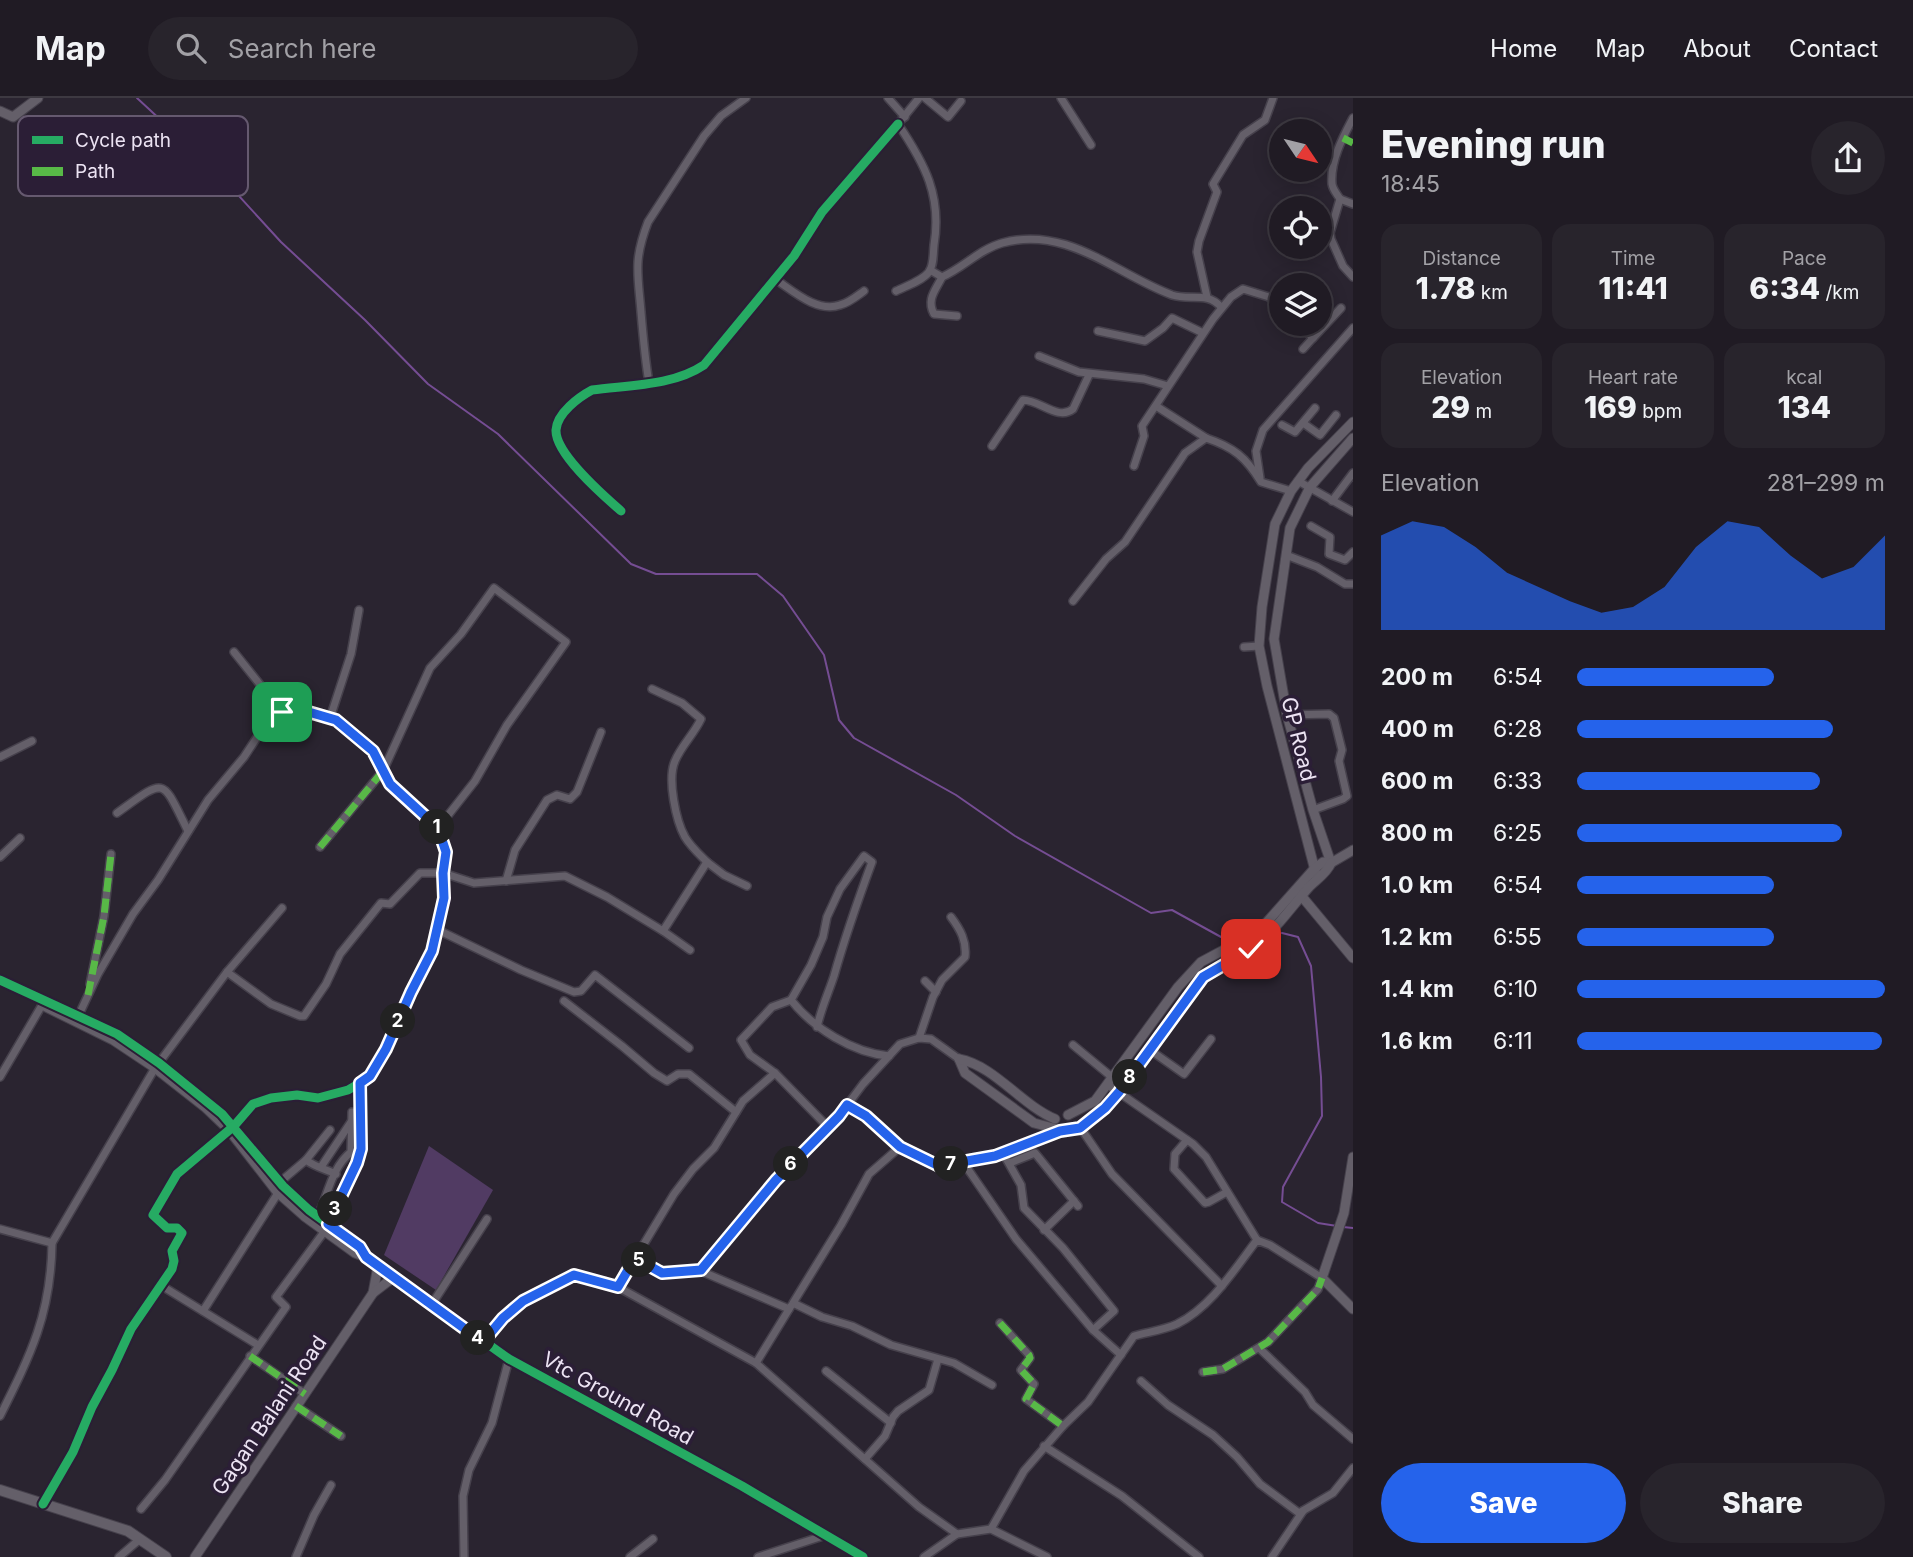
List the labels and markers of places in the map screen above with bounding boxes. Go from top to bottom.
pin [252,682,312,742]
pin: 1 [420,810,454,844]
pin [1221,919,1281,979]
pin: 2 [380,1004,416,1038]
pin: 8 [1112,1060,1148,1094]
pin: 6 [774,1146,808,1182]
pin: 7 [934,1146,968,1182]
pin: 3 [318,1192,352,1226]
pin: 5 [622,1242,656,1278]
pin: 4 [461,1320,496,1356]

